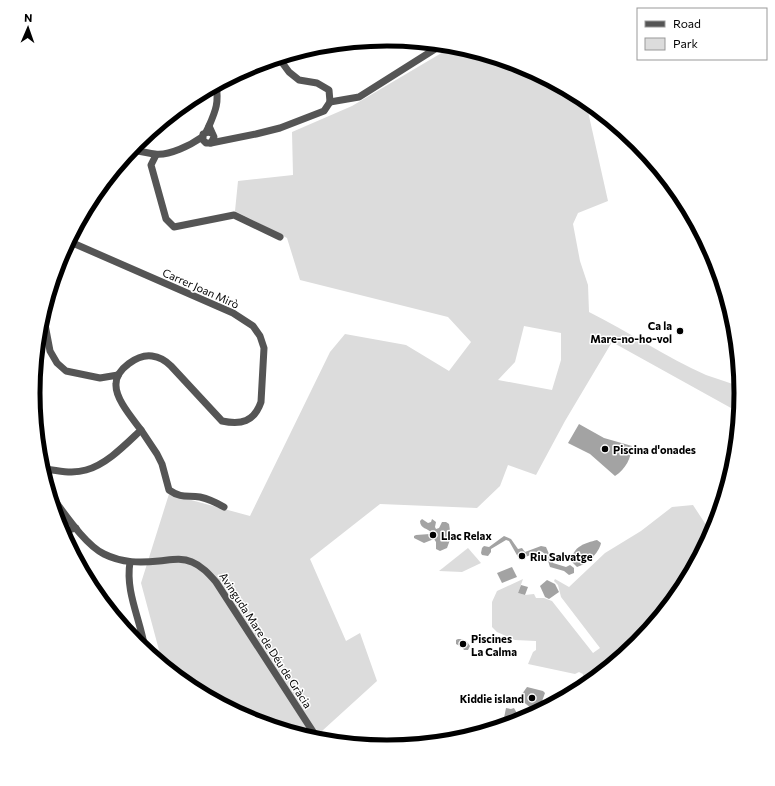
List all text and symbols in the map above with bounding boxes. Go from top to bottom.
north arrow [8,8,48,48]
legend [637,8,767,60]
text: N [24,11,33,24]
text: Road [673,16,701,30]
text: Park [673,36,699,50]
street label: Carrer Joan Mirò [160,265,242,312]
place label: Ca la Mare-no-ho-vol [590,319,672,345]
marker: Ca la Mare-no-ho-vol [675,326,685,336]
place label: Piscina d'onades [613,443,696,456]
marker: Piscina d'onades [600,444,610,454]
place label: Llac Relax [441,529,492,542]
marker: Llac Relax [428,530,438,540]
place label: Riu Salvatge [530,550,593,563]
marker: Riu Salvatge [517,551,527,561]
street label: Avinguda Mare de Déu de Gràcia [217,570,315,710]
place label: Piscines La Calma [471,632,517,658]
marker: Piscines La Calma [458,639,468,649]
place label: Kiddie island [460,692,524,705]
marker: Kiddie island [527,693,537,703]

